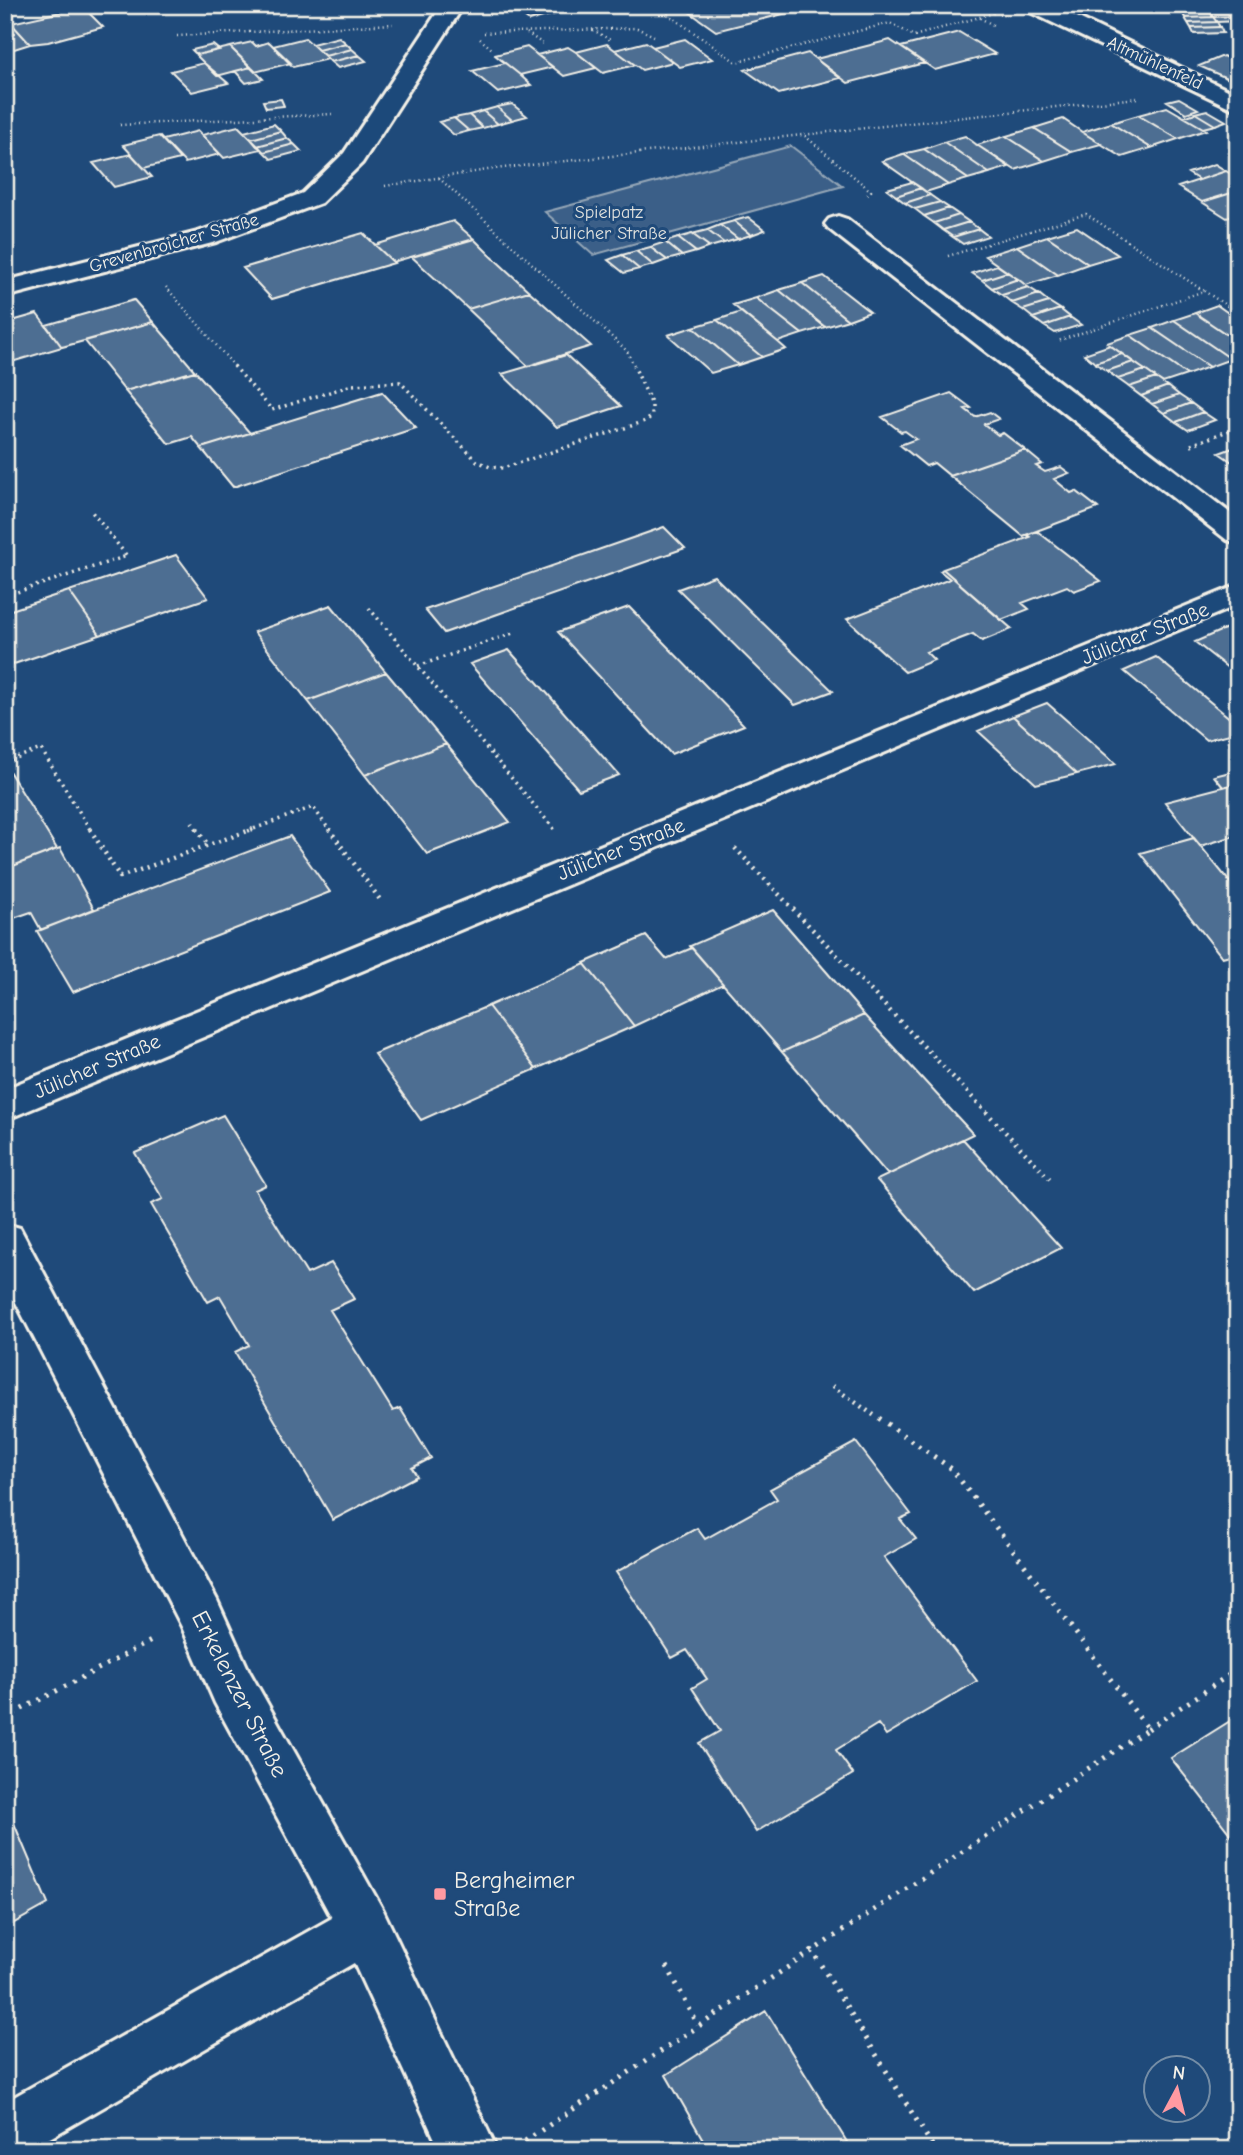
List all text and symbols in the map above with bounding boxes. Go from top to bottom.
street label: Altmühlenfeld [1104,32,1206,94]
park label: Spielpatz Jülicher Straße [551,202,667,244]
street label: Grevenbroicher Straße [87,209,261,277]
street label: Jülicher Straße [1078,597,1212,669]
street label: Jülicher Straße [554,813,688,885]
street label: Jülicher Straße [30,1029,164,1103]
street label: Erkelenzer Straße [186,1606,294,1782]
place label: Bergheimer Straße [454,1866,575,1922]
marker: Bergheimer Straße [432,1886,448,1902]
north arrow [1142,2054,1212,2124]
text: N [1171,2061,1186,2085]

